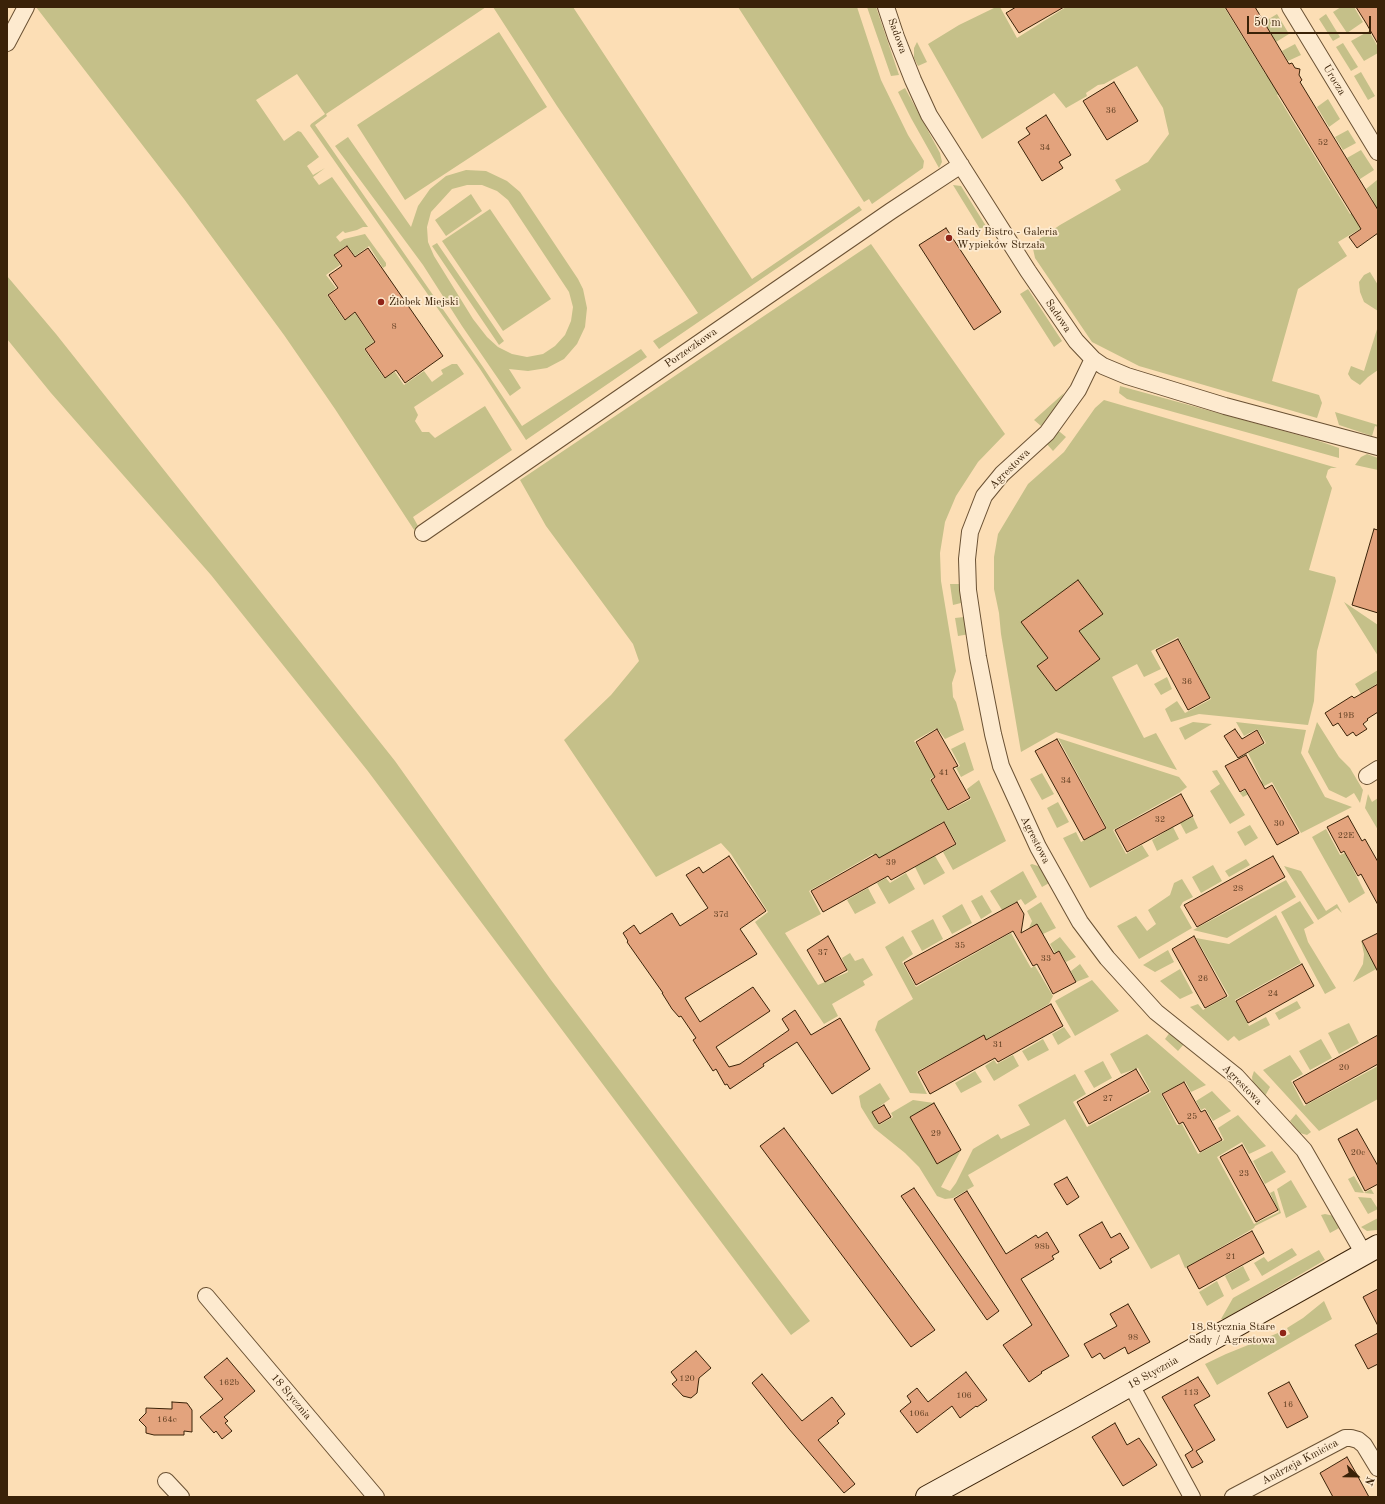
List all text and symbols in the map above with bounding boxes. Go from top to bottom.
scale bar [1249,8,1373,34]
street label: Sadowa [884,16,910,56]
text: 50 m [1254,17,1281,29]
street label: Urocza [1320,62,1348,98]
house number: 36 [1106,106,1116,116]
house number: 52 [1318,138,1328,148]
house number: 34 [1040,143,1050,153]
place label: Sady Bistro - Galeria Wypieków Strzała [957,225,1058,251]
marker: Sady Bistro - Galeria Wypieków Strzała [944,233,954,243]
place label: Żłobek Miejski [389,295,458,309]
marker: Żłobek Miejski [376,297,386,307]
street label: Sadowa [1042,297,1074,335]
house number: 8 [391,322,397,332]
street label: Porzeczkowa [662,325,720,371]
street label: Agrestowa [987,446,1033,492]
house number: 36 [1182,677,1192,687]
house number: 19B [1338,711,1354,721]
house number: 41 [939,768,949,778]
house number: 34 [1061,776,1071,786]
street label: Agrestowa [1017,814,1053,866]
house number: 32 [1155,815,1165,825]
house number: 30 [1274,819,1284,829]
house number: 22E [1338,831,1354,841]
house number: 39 [886,858,896,868]
house number: 28 [1233,884,1243,894]
house number: 37d [713,910,729,920]
house number: 35 [955,941,965,951]
house number: 37 [818,948,828,958]
house number: 33 [1041,954,1051,964]
house number: 26 [1198,974,1208,984]
house number: 24 [1268,989,1278,999]
house number: 31 [993,1040,1003,1050]
street label: Agrestowa [1219,1062,1265,1108]
house number: 20 [1339,1063,1349,1073]
house number: 27 [1103,1094,1113,1104]
house number: 25 [1187,1112,1197,1122]
house number: 29 [931,1129,941,1139]
house number: 20c [1351,1148,1365,1158]
house number: 23 [1239,1169,1249,1179]
house number: 98b [1034,1242,1050,1252]
house number: 21 [1226,1252,1236,1262]
place label: 18 Stycznia Stare Sady / Agrestowa [1189,1320,1275,1346]
marker: 18 Stycznia Stare Sady / Agrestowa [1278,1328,1288,1338]
house number: 98 [1128,1333,1138,1343]
street label: 18 Stycznia [1125,1354,1181,1392]
street label: 18 Stycznia [268,1371,314,1423]
house number: 120 [679,1374,695,1384]
house number: 162b [219,1378,239,1388]
house number: 113 [1183,1388,1199,1398]
house number: 106 [956,1391,972,1401]
house number: 16 [1283,1400,1293,1410]
house number: 106a [909,1409,929,1419]
house number: 164e [157,1415,177,1425]
street label: Andrzeja Kmicica [1260,1436,1340,1488]
north arrow [1337,1456,1377,1496]
text: N [1362,1475,1375,1487]

